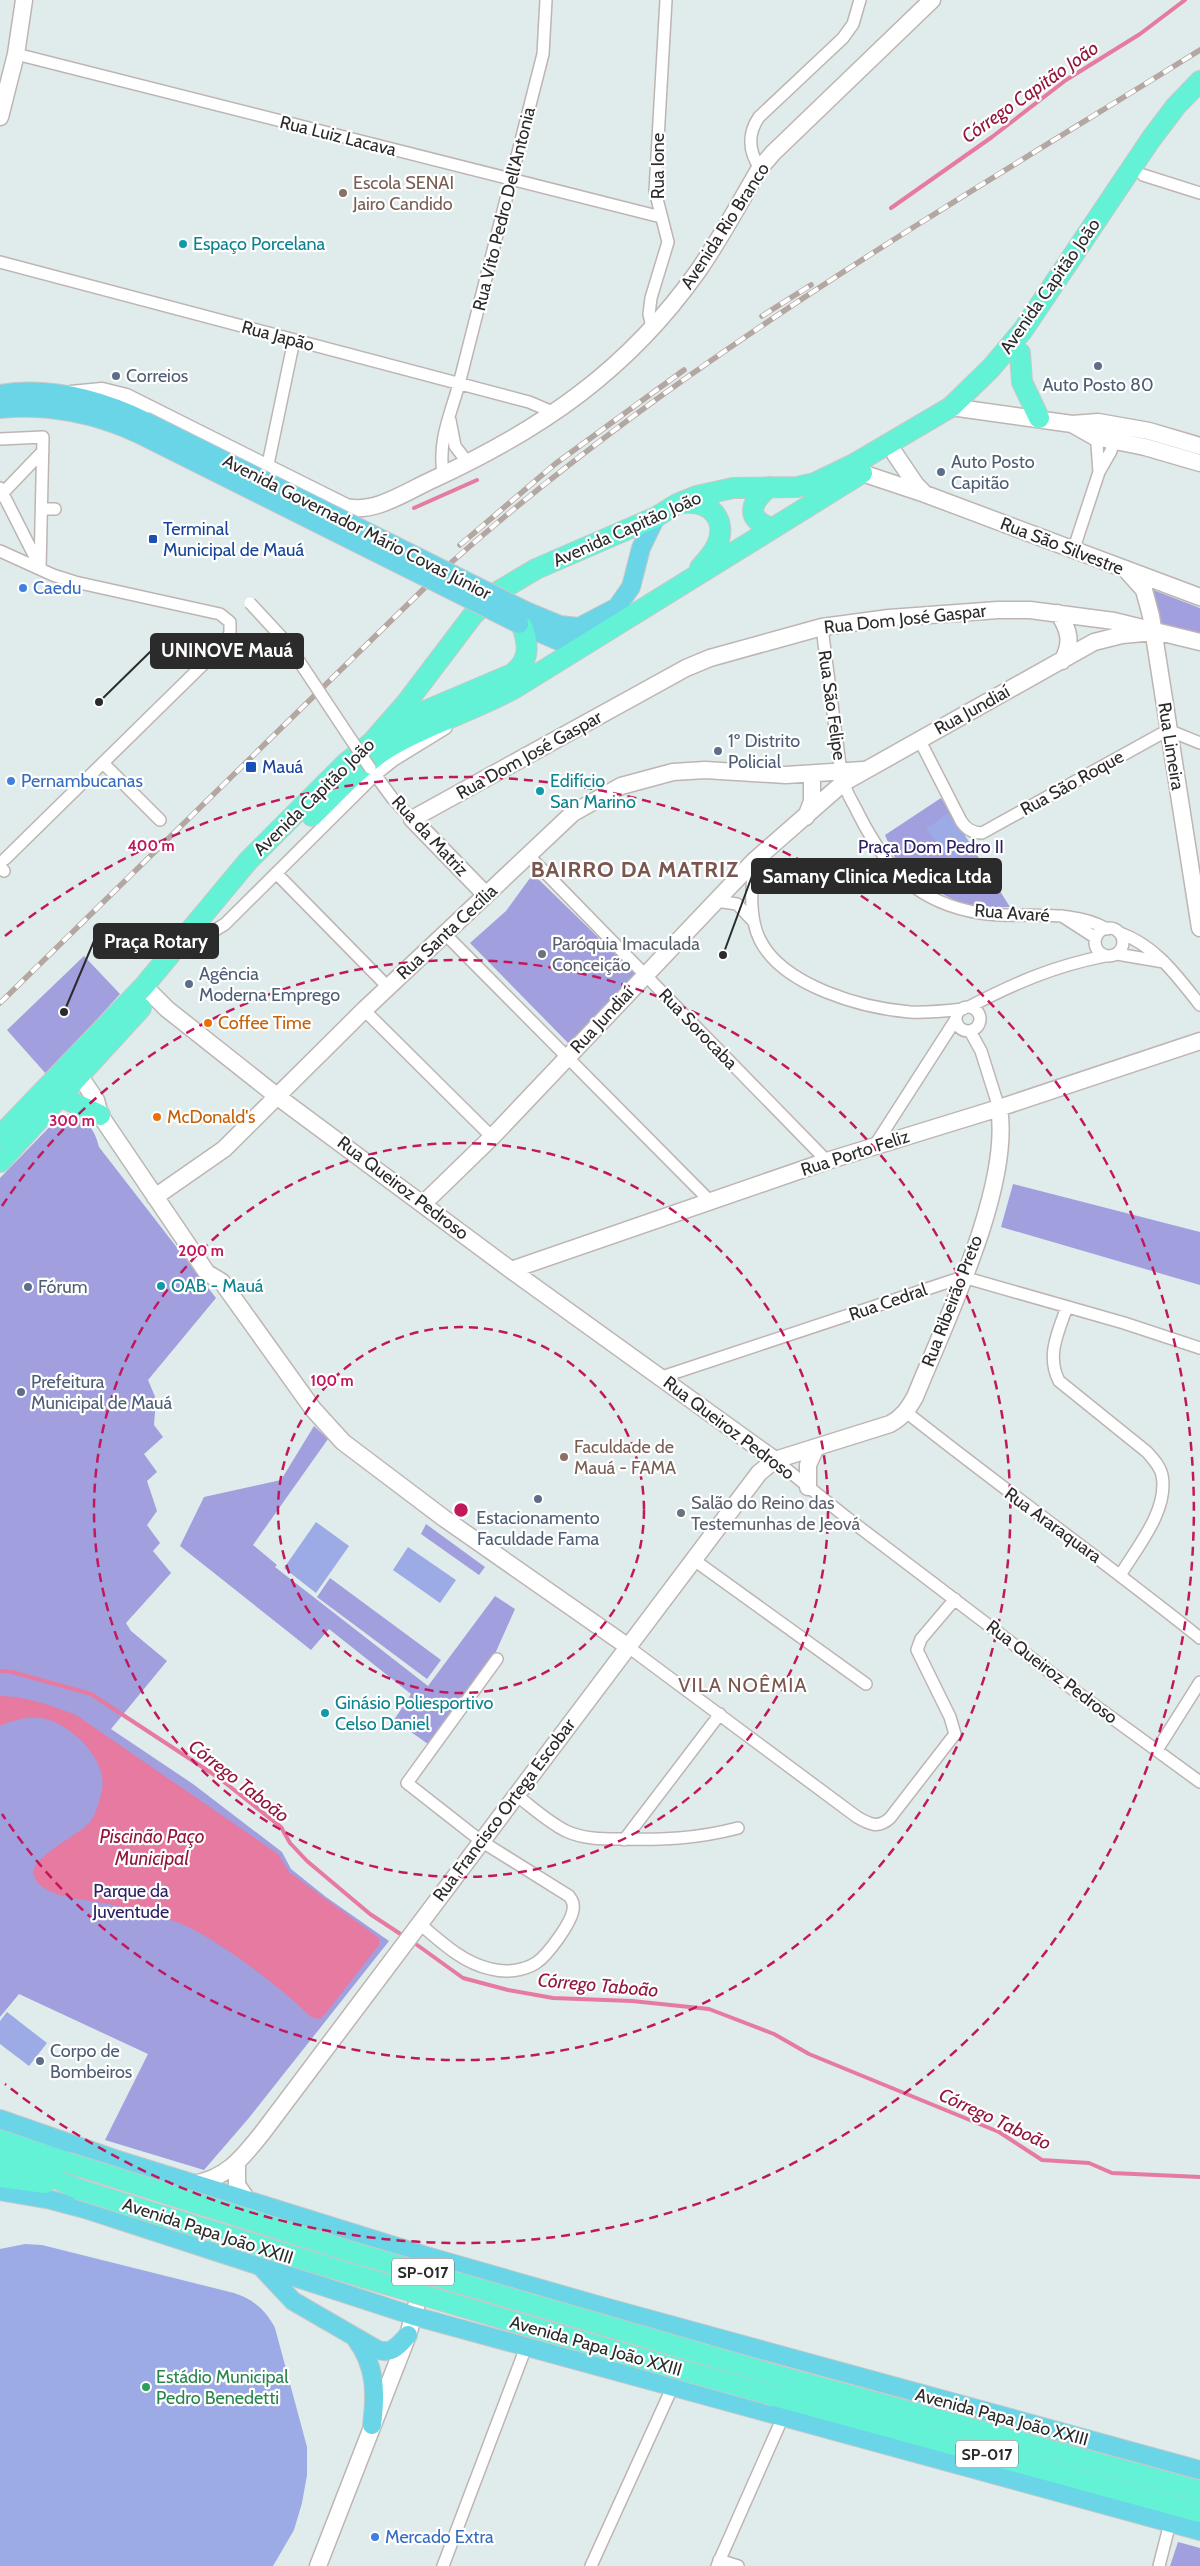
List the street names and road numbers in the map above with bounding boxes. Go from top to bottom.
street label: Rua Vito Pedro Dell'Antonia [468,104,540,313]
street label: Rua Luiz Lacava [278,111,399,161]
street label: Rua Ione [647,133,669,199]
street label: Avenida Rio Branco [676,159,774,293]
street label: Avenida Capitão João [995,214,1105,358]
street label: Rua Japão [239,316,317,356]
street label: Avenida Governador Mário Covas Júnior [219,450,495,605]
street label: Avenida Capitão João [549,486,705,572]
street label: Rua São Silvestre [997,512,1127,580]
street label: Rua Dom José Gaspar [823,600,987,638]
street label: Rua São Felipe [813,649,851,761]
street label: Rua Jundiaí [930,680,1014,740]
street label: Rua Limeira [1153,701,1189,792]
street label: Rua Dom José Gaspar [452,706,606,804]
street label: Avenida Capitão João [249,733,379,860]
street label: Rua São Roque [1016,746,1128,820]
street label: Rua da Matriz [387,791,473,881]
street label: Rua Santa Cecília [392,880,502,984]
street label: Rua Avaré [974,899,1050,927]
street label: Rua Jundiaí [566,982,638,1058]
street label: Rua Sorocaba [654,984,742,1074]
street label: Rua Porto Feliz [798,1125,912,1181]
street label: Rua Queiroz Pedroso [333,1131,473,1245]
street label: Rua Ribeirão Preto [917,1232,987,1370]
street label: Rua Cedral [846,1278,931,1326]
street label: Rua Queiroz Pedroso [659,1371,799,1485]
street label: Rua Araraquara [1000,1482,1106,1568]
street label: Rua Queiroz Pedroso [982,1615,1122,1729]
street label: Rua Francisco Ortega Escobar [428,1714,580,1906]
street label: Avenida Papa João XXIII [120,2193,296,2269]
road number: SP-017 [392,2258,454,2286]
street label: Avenida Papa João XXIII [507,2311,685,2381]
street label: Avenida Papa João XXIII [913,2383,1091,2451]
road number: SP-017 [956,2440,1018,2468]

